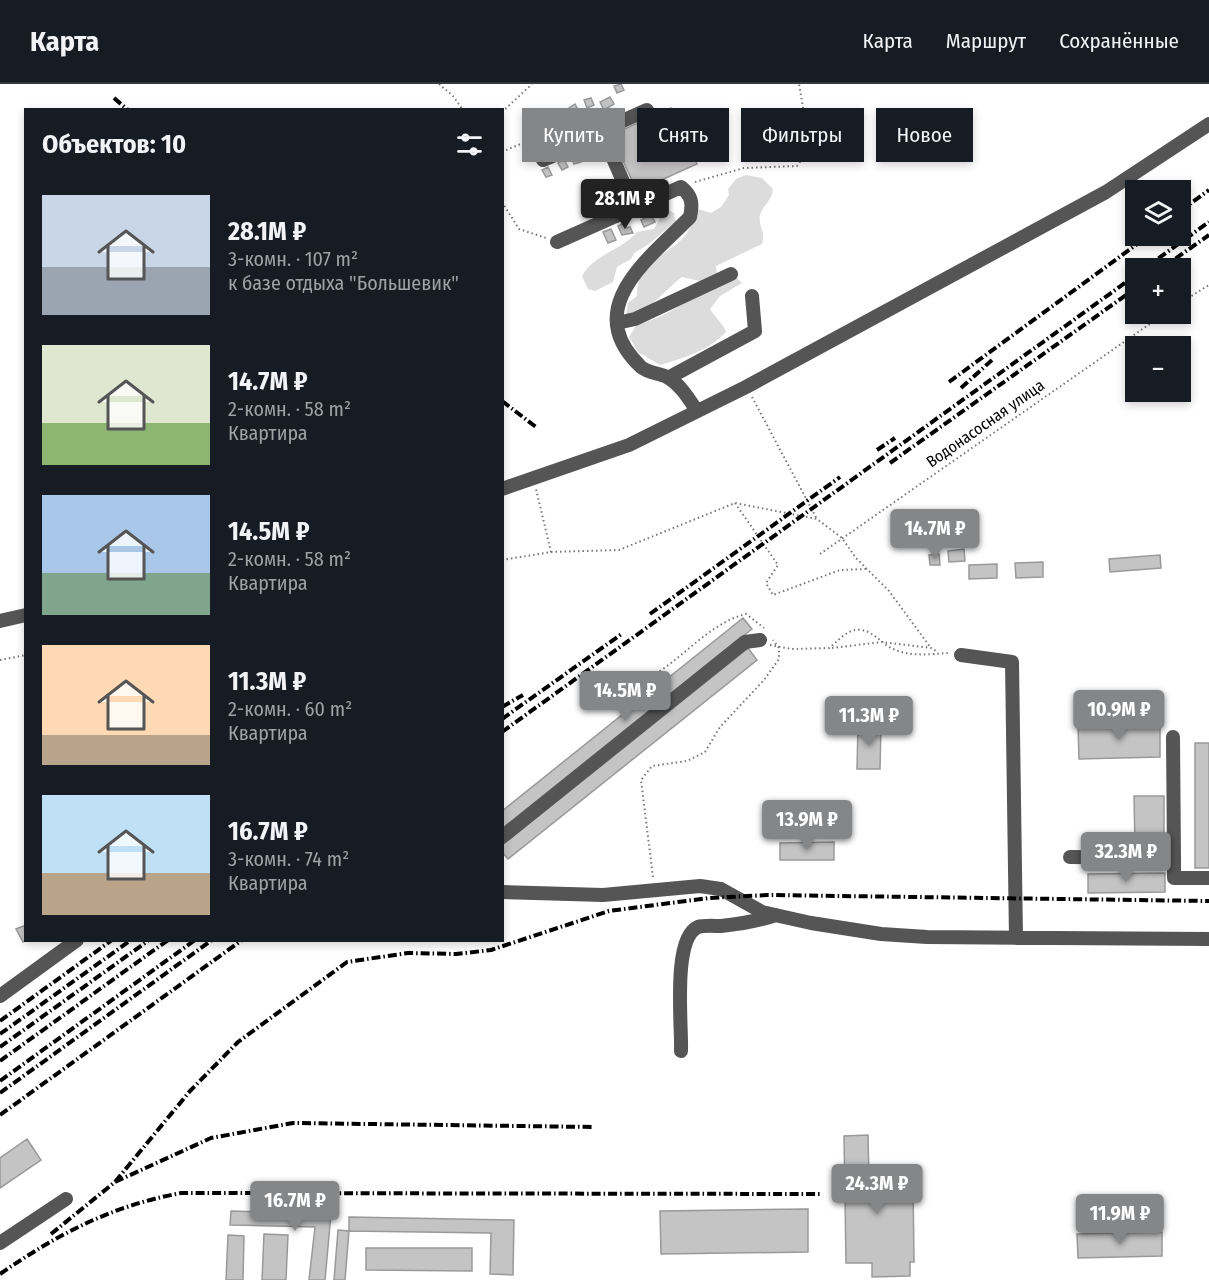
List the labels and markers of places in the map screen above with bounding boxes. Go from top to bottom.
pin: 28.1M ₽ [570,179,680,230]
pin: 14.7M ₽ [880,509,990,560]
pin: 14.5M ₽ [570,671,680,722]
pin: 10.9M ₽ [1064,690,1174,741]
pin: 11.3M ₽ [814,696,924,747]
pin: 13.9M ₽ [752,800,862,851]
pin: 32.3M ₽ [1071,832,1181,883]
pin: 24.3M ₽ [822,1164,932,1215]
pin: 16.7M ₽ [240,1181,350,1232]
pin: 11.9M ₽ [1065,1194,1175,1245]

